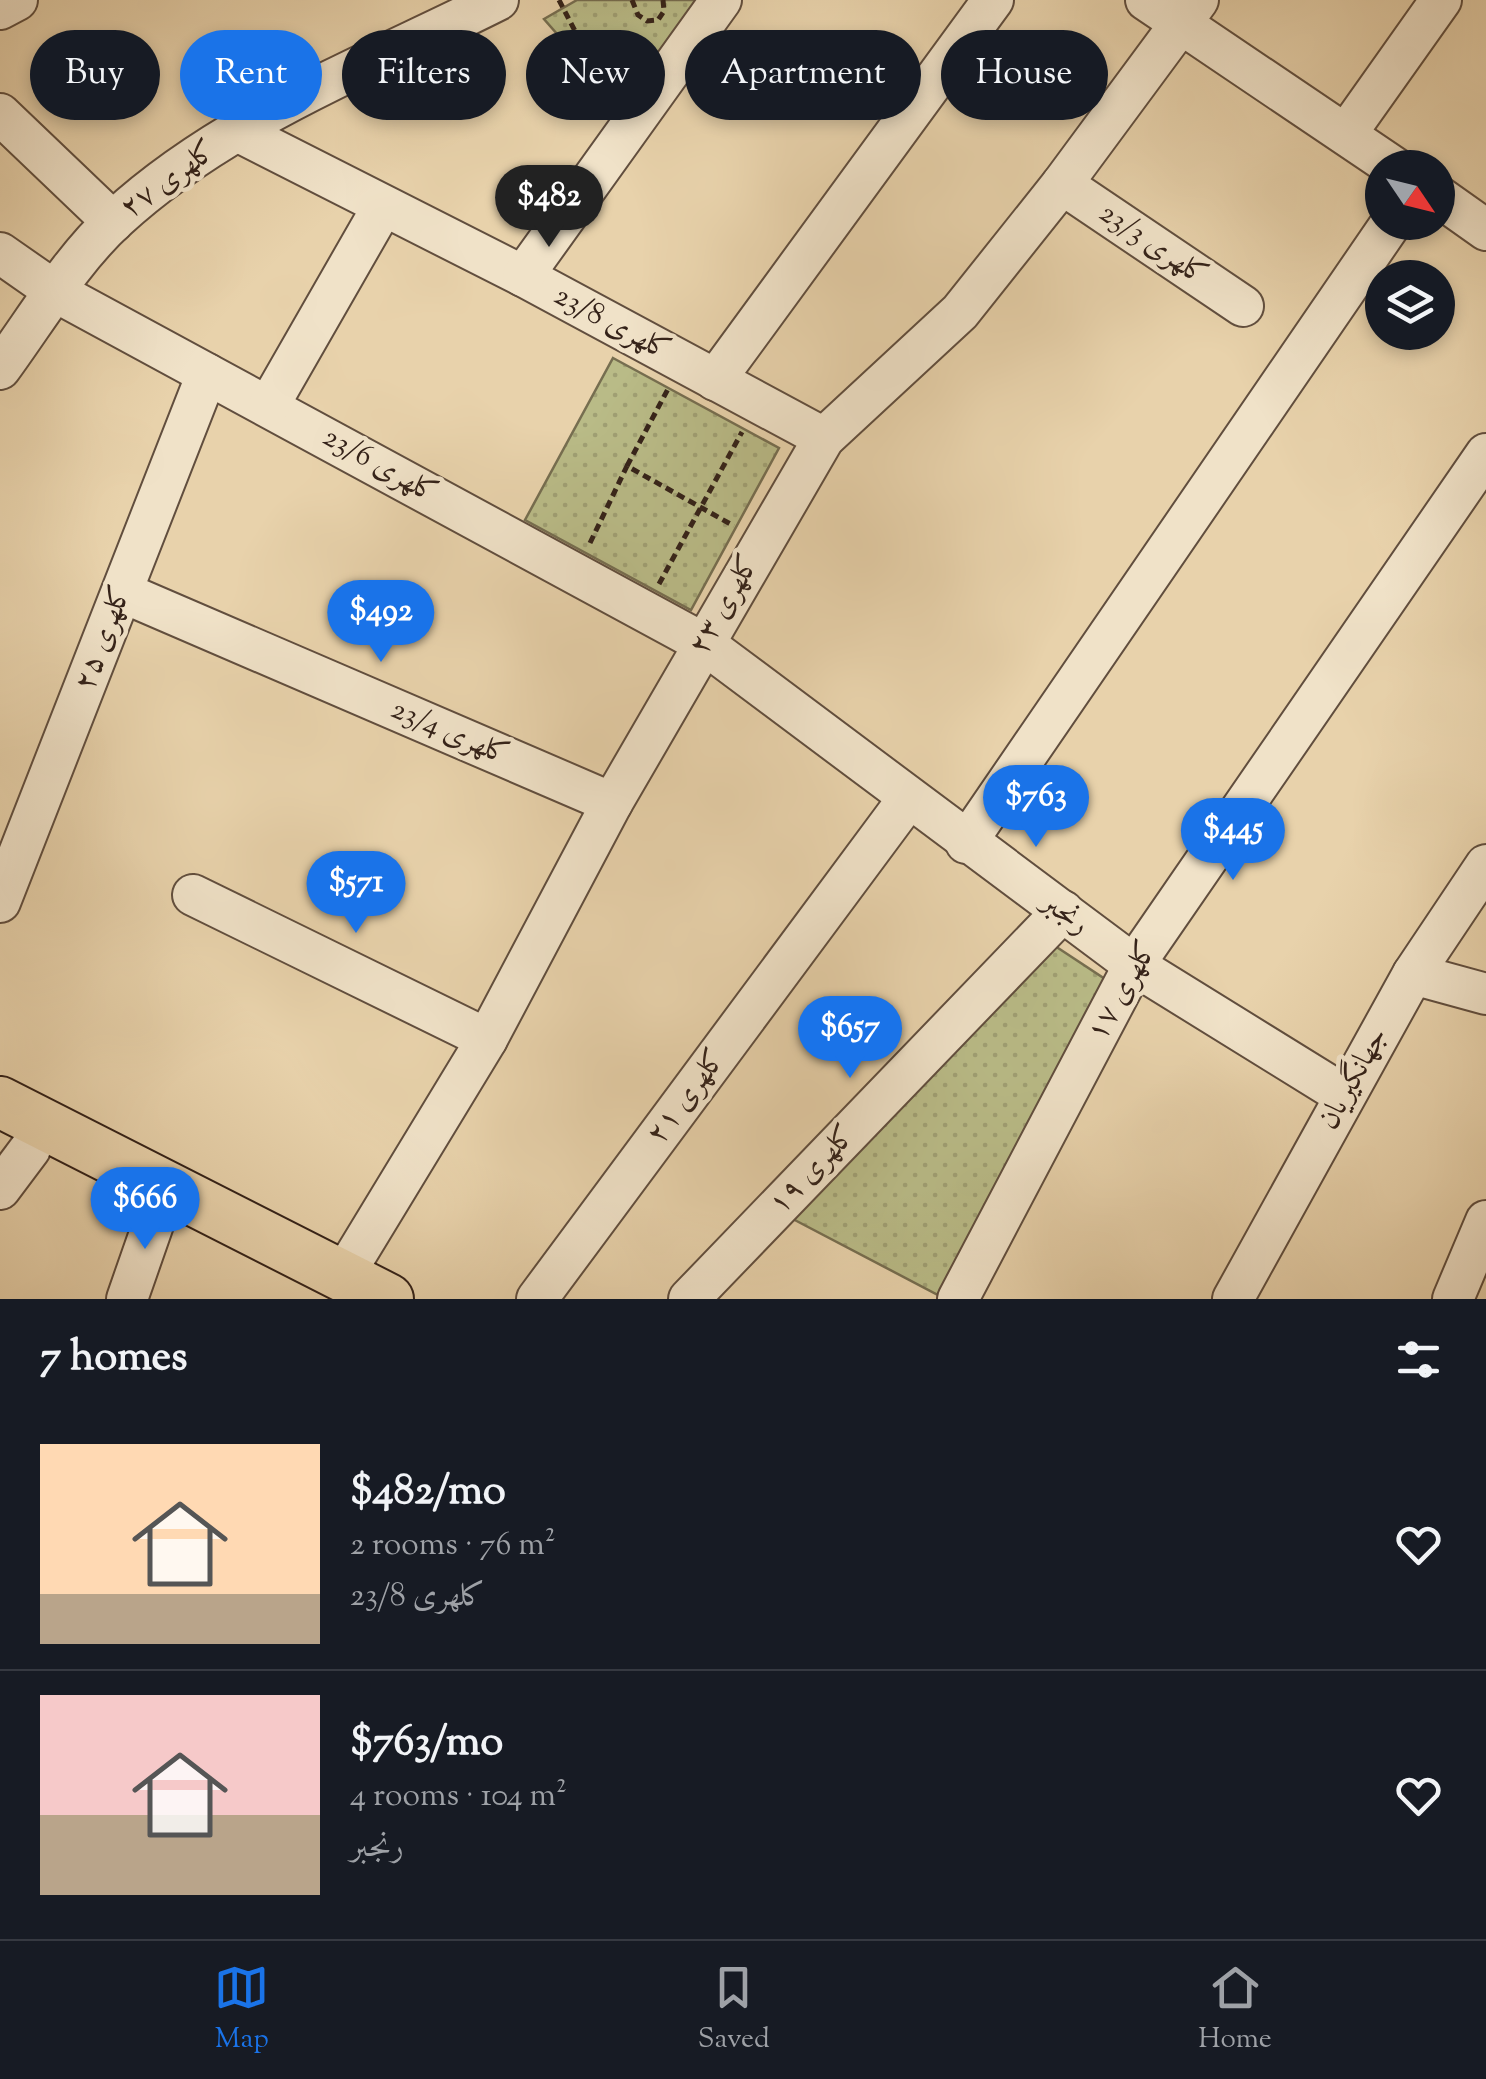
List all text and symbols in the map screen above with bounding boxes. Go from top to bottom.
chip: Buy [30,30,160,120]
chip: Rent [180,30,322,120]
chip: Filters [342,30,506,120]
chip: New [526,30,665,120]
chip: Apartment [685,30,921,120]
chip: House [941,30,1108,120]
street label: کلهری ۲۷ [112,130,226,230]
north arrow [1365,150,1455,240]
map controls [1365,150,1455,350]
pin: $482 [490,165,608,250]
text: $482 [517,174,581,220]
street label: کلهری 23/3 [1090,193,1216,297]
button: layers [1365,260,1455,350]
street label: کلهری 23/8 [546,275,678,373]
street label: کلهری 23/6 [314,417,446,515]
street label: کلهری ۲۳ [679,547,771,663]
street label: کلهری ۲۵ [64,579,144,697]
pin: $492 [322,580,440,665]
text: $492 [349,589,413,635]
street label: کلهری 23/4 [384,689,516,777]
pin: $763 [977,765,1095,850]
text: $763 [1005,774,1067,820]
pin: $445 [1174,798,1292,883]
text: $445 [1203,807,1263,853]
pin: $571 [297,851,415,936]
text: $571 [329,860,383,906]
street label: رنجبر [1030,880,1098,946]
street label: کلهری ۱۷ [1077,933,1169,1049]
pin: $657 [791,996,909,1081]
text: $657 [820,1005,880,1051]
street label: جهانگیریان [1308,1020,1400,1138]
street label: کلهری ۲۱ [637,1040,737,1154]
street label: کلهری ۱۹ [759,1116,867,1224]
pin: $666 [86,1167,204,1252]
text: $666 [113,1176,177,1222]
text: 7 homes [40,1329,188,1389]
icon: filters [1391,1332,1446,1387]
text: $482/mo [350,1463,506,1523]
icon: home [120,1484,240,1604]
icon: heart [1391,1517,1446,1572]
text: 2 rooms · 76 m² [350,1523,556,1569]
text: کلهری 23/8 [350,1574,485,1620]
text: $763/mo [350,1714,503,1774]
icon: home [120,1735,240,1855]
icon: heart [1391,1768,1446,1823]
text: 4 rooms · 104 m² [350,1774,567,1820]
text: رنجبر [350,1825,404,1871]
tab: Map [214,1960,269,2060]
tab: Saved [698,1960,770,2060]
tab: Home [1198,1960,1272,2060]

